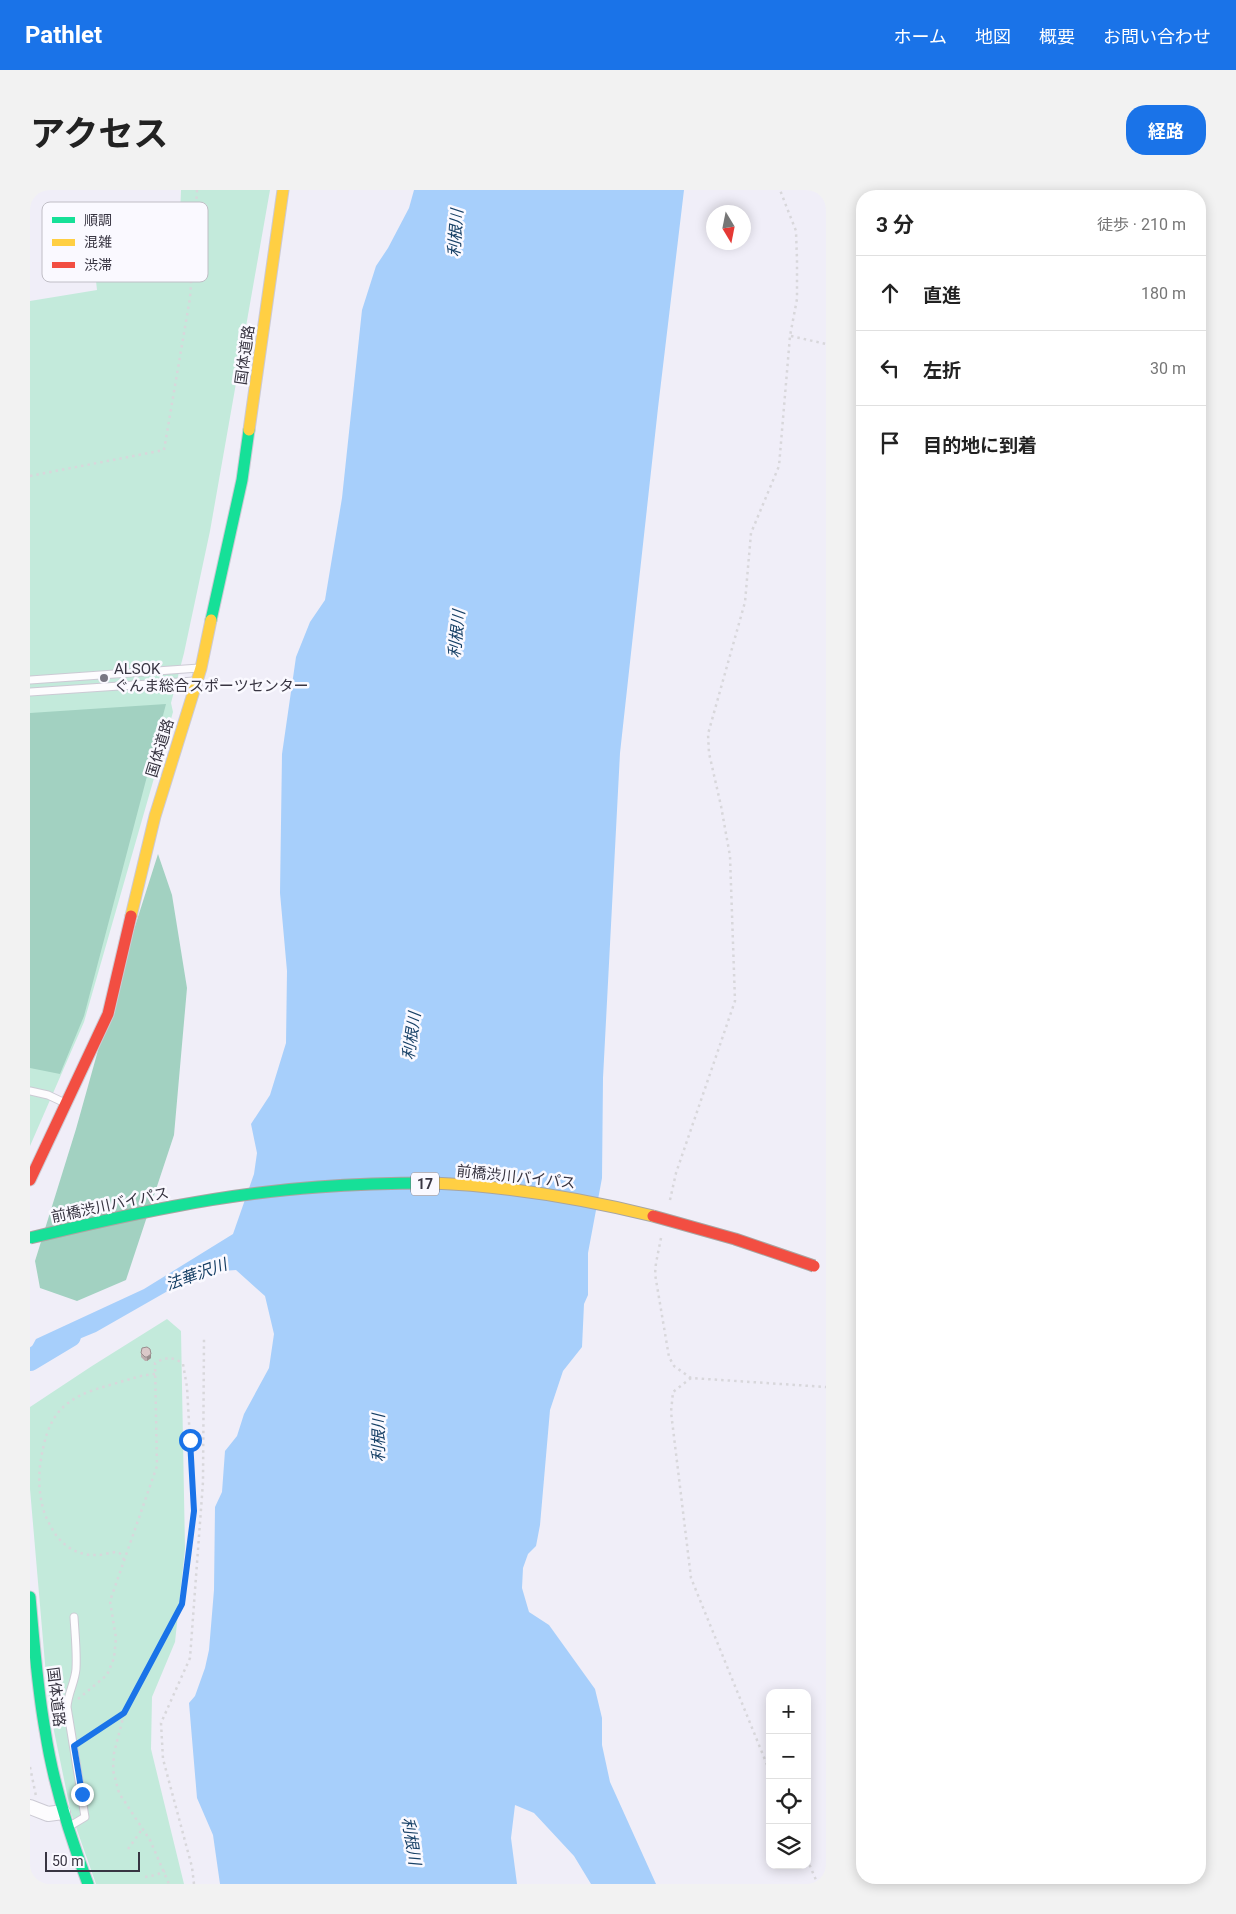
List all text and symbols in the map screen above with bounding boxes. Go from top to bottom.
text: Pathlet [25,21,102,49]
text: ホーム [894,26,947,47]
text: 地図 [975,26,1011,47]
text: 概要 [1039,26,1075,47]
text: お問い合わせ [1103,26,1211,47]
button: 経路 [1126,105,1206,155]
text: アクセス [30,114,168,155]
legend [42,202,208,282]
north arrow [706,205,751,250]
water label: 利根川 [444,206,467,258]
text: 順調 [84,212,112,228]
text: 3 分 [876,213,914,237]
text: 徒歩 · 210 m [1097,215,1186,234]
text: 混雑 [84,234,112,250]
text: 渋滞 [84,257,112,273]
icon: ahead [876,279,904,307]
text: 直進 [923,284,961,307]
text: 180 m [1141,284,1186,303]
street label: 国体道路 [232,324,258,386]
icon: left [876,354,904,382]
text: 左折 [923,359,961,382]
text: 30 m [1150,359,1186,378]
icon: arrive [876,429,904,457]
text: 目的地に到着 [923,434,1037,457]
water label: 利根川 [445,607,469,659]
place label: ALSOK ぐんま総合スポーツセンター [114,660,309,695]
marker: ALSOK ぐんま総合スポーツセンター [98,672,110,684]
street label: 国体道路 [143,717,177,779]
water label: 利根川 [399,1009,425,1061]
street label: 前橋渋川バイパス [456,1162,576,1192]
road number: 17 [411,1172,439,1196]
street label: 前橋渋川バイパス [50,1184,170,1226]
water label: 法華沢川 [163,1254,231,1294]
water label: 利根川 [369,1412,388,1462]
route start [179,1429,202,1452]
street label: 国体道路 [43,1666,69,1728]
map controls [766,1689,811,1869]
button: + [766,1689,811,1734]
button: − [766,1734,811,1779]
button: locate [766,1779,811,1824]
route end [71,1783,94,1806]
water label: 利根川 [398,1816,425,1868]
button: layers [766,1824,811,1869]
scale bar [45,1849,140,1872]
text: 50 m [52,1853,84,1869]

